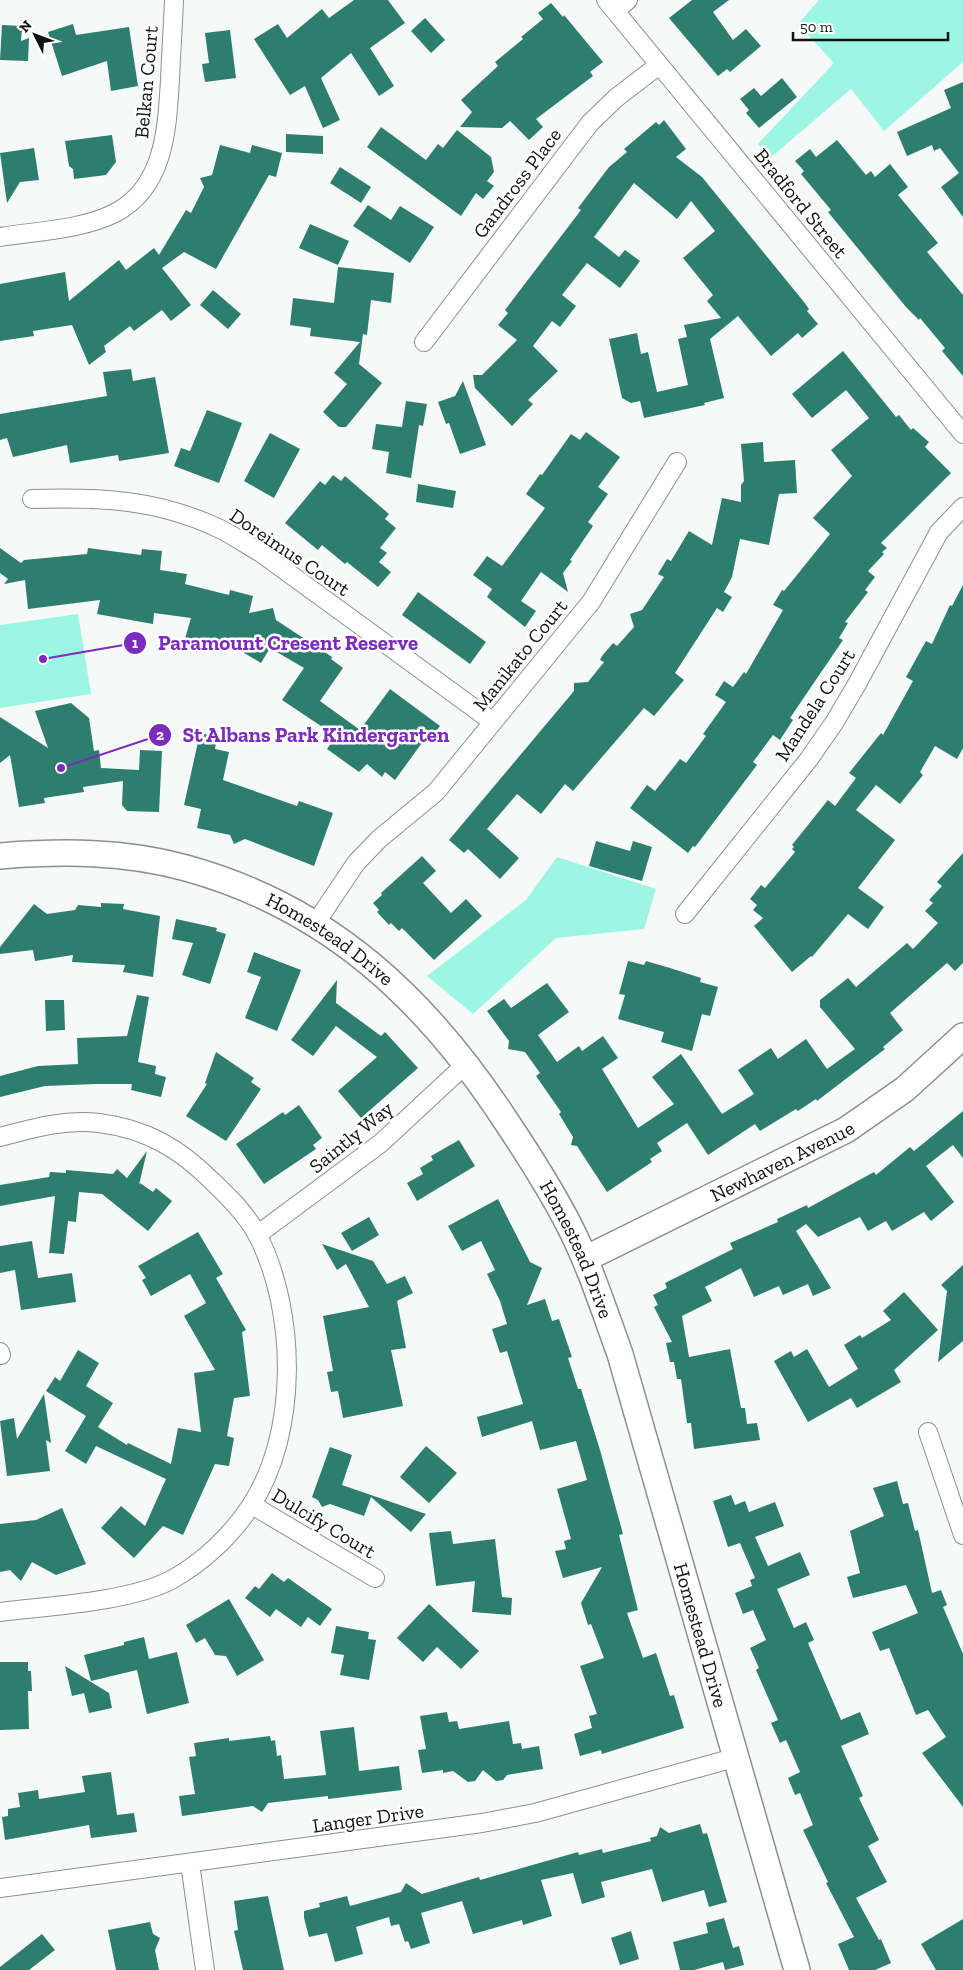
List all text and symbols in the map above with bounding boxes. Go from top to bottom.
north arrow [10,10,60,60]
scale bar [793,10,948,42]
text: N [16,17,36,36]
text: 50 m [800,18,833,36]
street label: Belkan Court [129,24,163,139]
street label: Gandross Place [468,123,566,243]
street label: Bradford Street [749,143,853,263]
street label: Doreimus Court [225,503,355,601]
street label: Manikato Court [468,594,573,716]
callout: Paramount Cresent Reserve [123,625,428,661]
text: Paramount Cresent Reserve [158,630,418,655]
text: 1 [132,634,138,652]
street label: Mandela Court [770,644,860,765]
callout: St Albans Park Kindergarten [147,717,459,753]
text: St Albans Park Kindergarten [183,722,450,747]
text: 2 [156,726,164,744]
street label: Homestead Drive [262,887,399,991]
street label: Saintly Way [304,1095,398,1178]
street label: Newhaven Avenue [706,1116,859,1207]
street label: Homestead Drive [535,1176,618,1321]
street label: Dulcify Court [268,1483,381,1564]
street label: Homestead Drive [669,1560,733,1710]
street label: Langer Drive [311,1798,425,1838]

